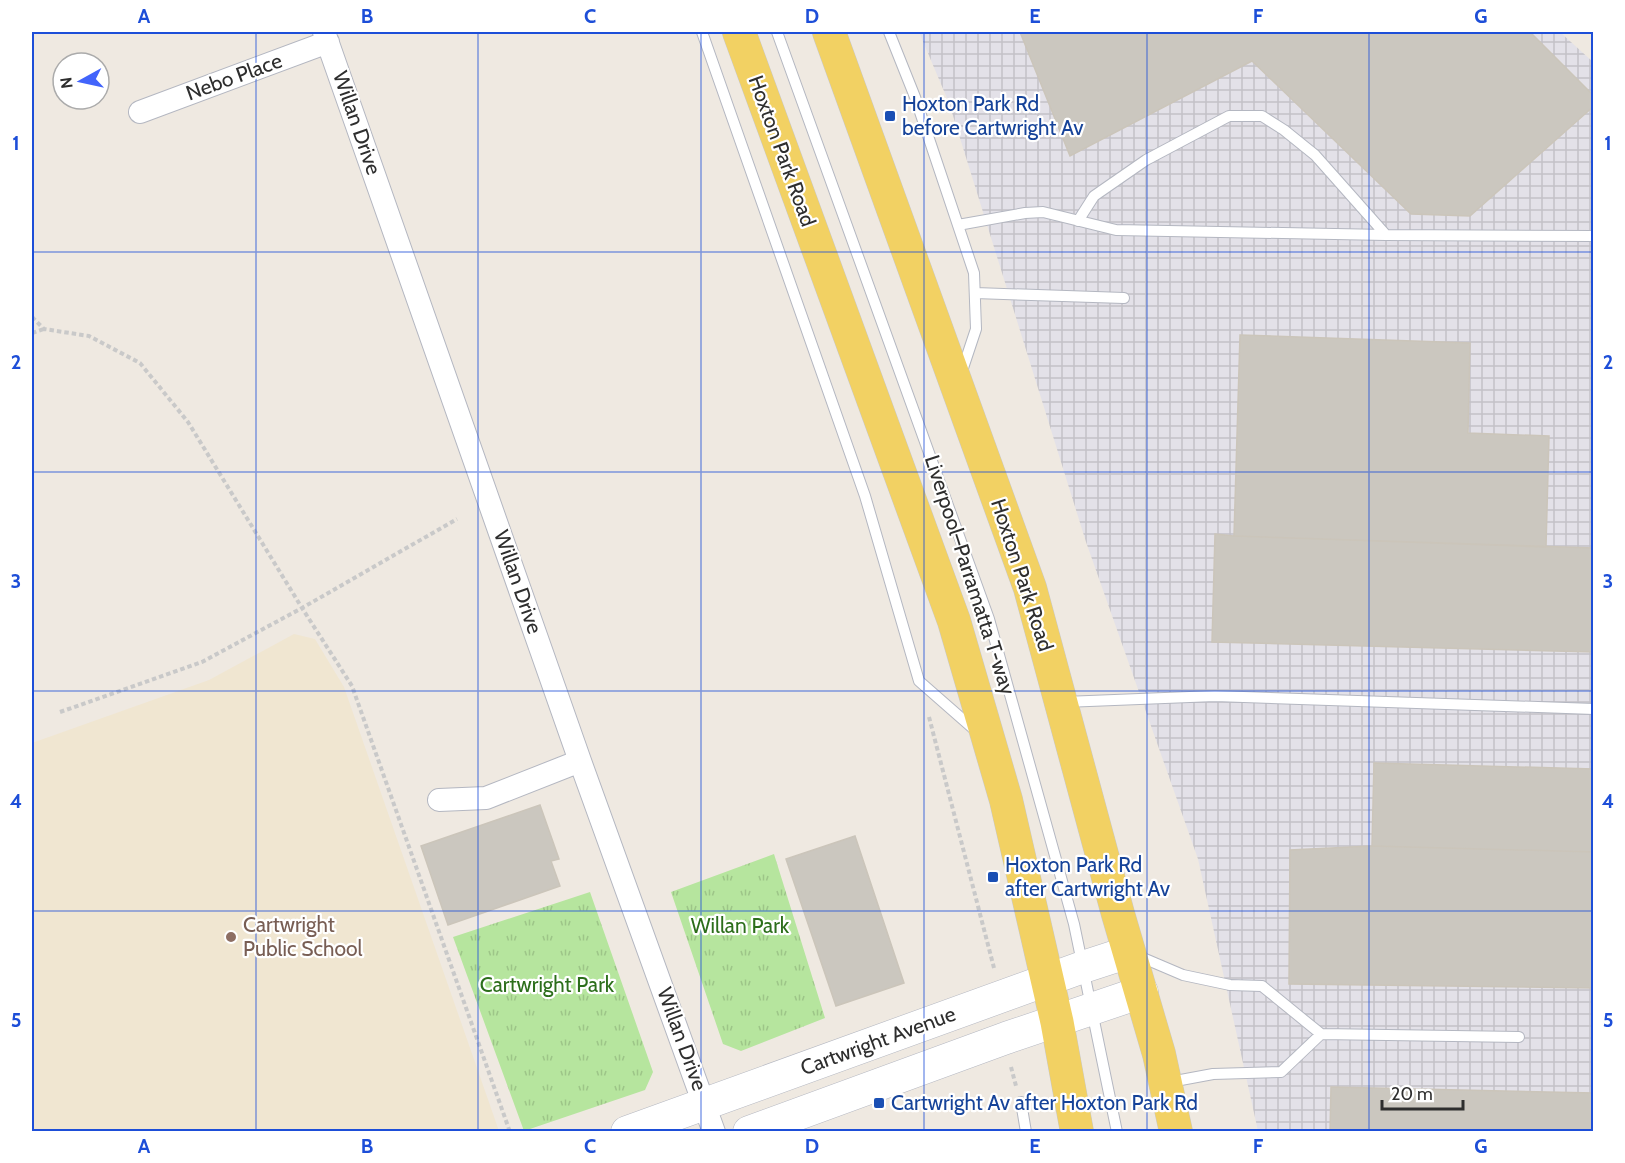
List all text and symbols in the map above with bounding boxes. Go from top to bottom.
text: A [138,4,151,28]
text: B [361,4,373,28]
text: C [584,4,596,28]
text: D [805,4,819,28]
text: E [1029,4,1041,28]
text: F [1253,4,1264,28]
text: G [1474,4,1488,28]
street label: Nebo Place [182,48,285,105]
north arrow [51,51,111,111]
street label: Willan Drive [328,68,387,178]
street label: Hoxton Park Road [744,72,821,230]
text: N [56,76,77,90]
place label: Hoxton Park Rd before Cartwright Av [902,91,1084,140]
marker: Hoxton Park Rd before Cartwright Av [883,109,897,123]
text: 1 [12,131,20,155]
text: 1 [1604,131,1612,155]
text: 2 [11,350,21,374]
text: 2 [1603,350,1613,374]
street label: Liverpool–Parramatta T-way [920,452,1021,698]
street label: Hoxton Park Road [986,495,1059,654]
street label: Willan Drive [489,527,548,637]
text: 3 [11,569,21,593]
text: 3 [1603,569,1613,593]
text: 4 [10,789,22,813]
text: 4 [1602,789,1614,813]
place label: Hoxton Park Rd after Cartwright Av [1005,852,1171,901]
marker: Hoxton Park Rd after Cartwright Av [986,870,1000,884]
place label: Cartwright Public School [243,912,362,961]
park label: Willan Park [691,913,790,938]
marker: Cartwright Public School [224,930,238,944]
park label: Cartwright Park [480,972,615,997]
street label: Willan Drive [652,984,713,1094]
street label: Cartwright Avenue [797,1001,959,1080]
text: 5 [11,1008,21,1032]
text: 5 [1603,1008,1613,1032]
scale bar [1382,1073,1463,1111]
text: 20 m [1391,1083,1433,1105]
place label: Cartwright Av after Hoxton Park Rd [891,1090,1198,1115]
marker: Cartwright Av after Hoxton Park Rd [872,1096,886,1110]
text: A [138,1134,151,1158]
text: B [361,1134,373,1158]
text: C [584,1134,596,1158]
text: D [805,1134,819,1158]
text: E [1029,1134,1041,1158]
text: F [1253,1134,1264,1158]
text: G [1474,1134,1488,1158]

